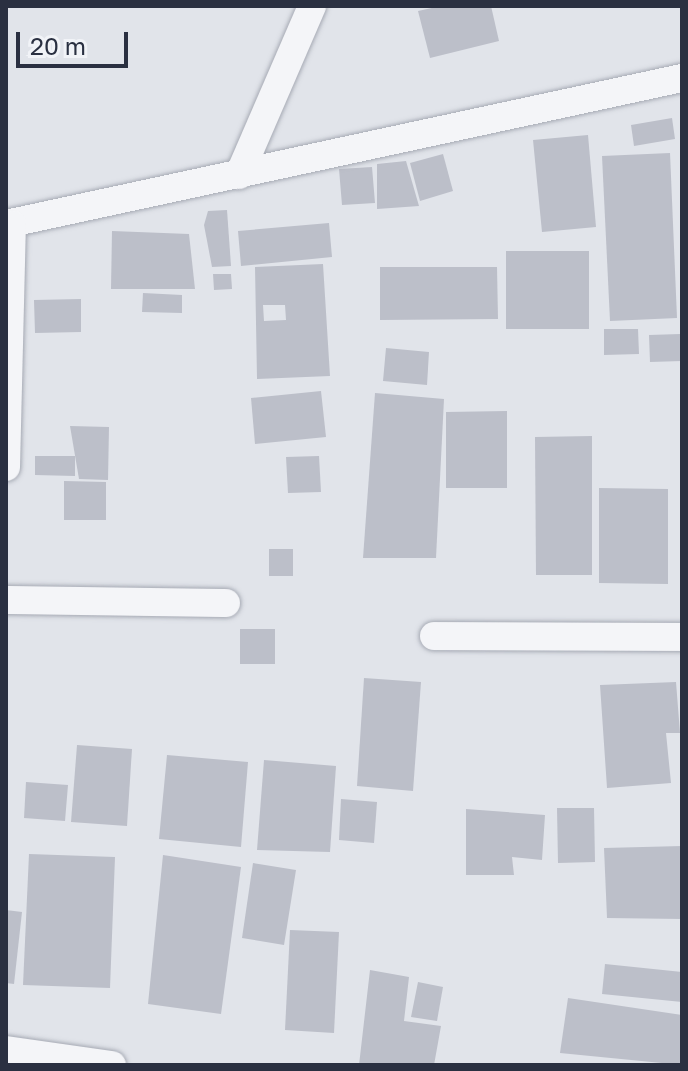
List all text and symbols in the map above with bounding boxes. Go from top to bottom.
scale bar [20,16,132,66]
text: 20 m [30,31,86,60]

